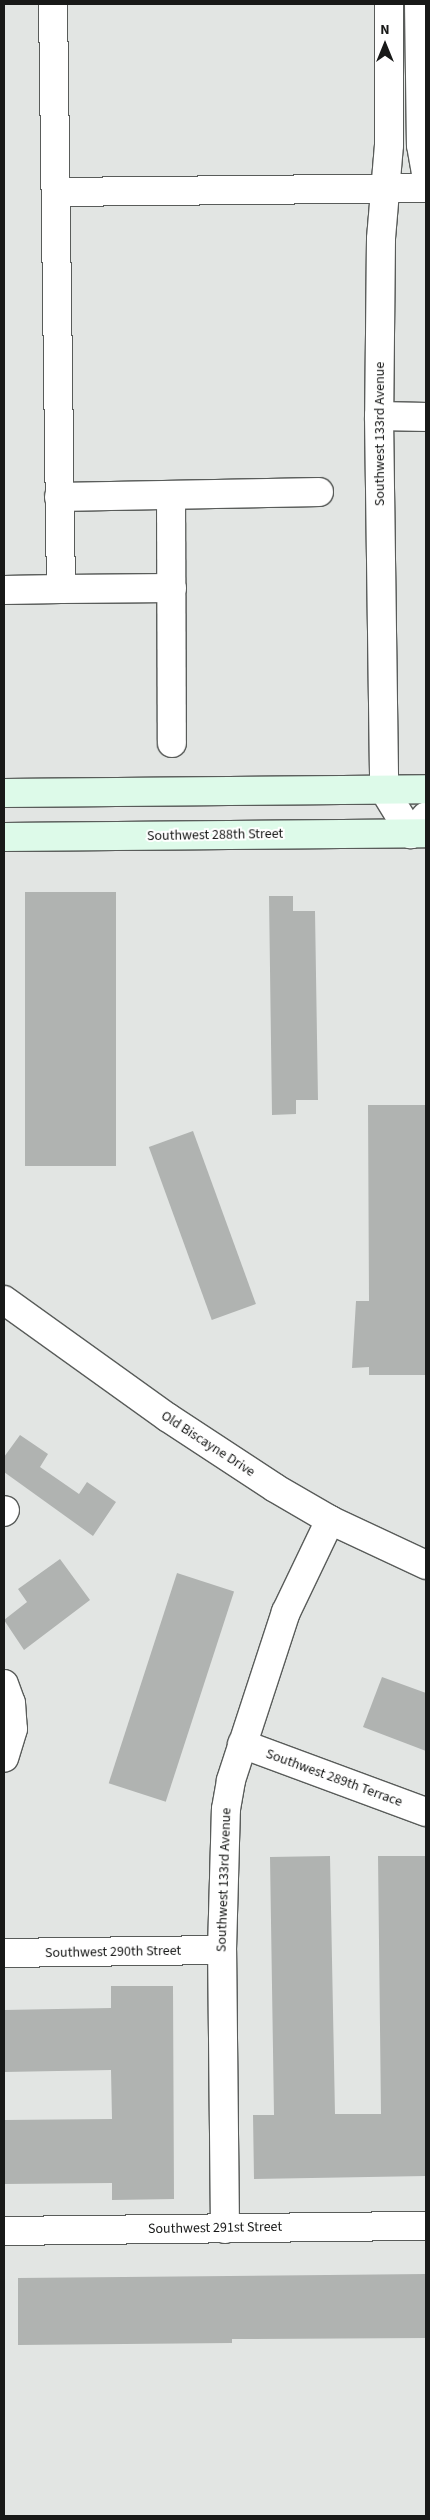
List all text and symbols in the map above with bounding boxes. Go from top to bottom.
north arrow [360,20,410,70]
text: N [380,20,390,40]
street label: Southwest 133rd Avenue [372,362,388,506]
street label: Southwest 288th Street [147,825,283,845]
street label: Old Biscayne Drive [158,1407,258,1481]
street label: Southwest 289th Terrace [263,1745,405,1811]
street label: Southwest 133rd Avenue [213,1808,235,1952]
street label: Southwest 290th Street [45,1942,181,1962]
street label: Southwest 291st Street [148,2218,282,2238]

